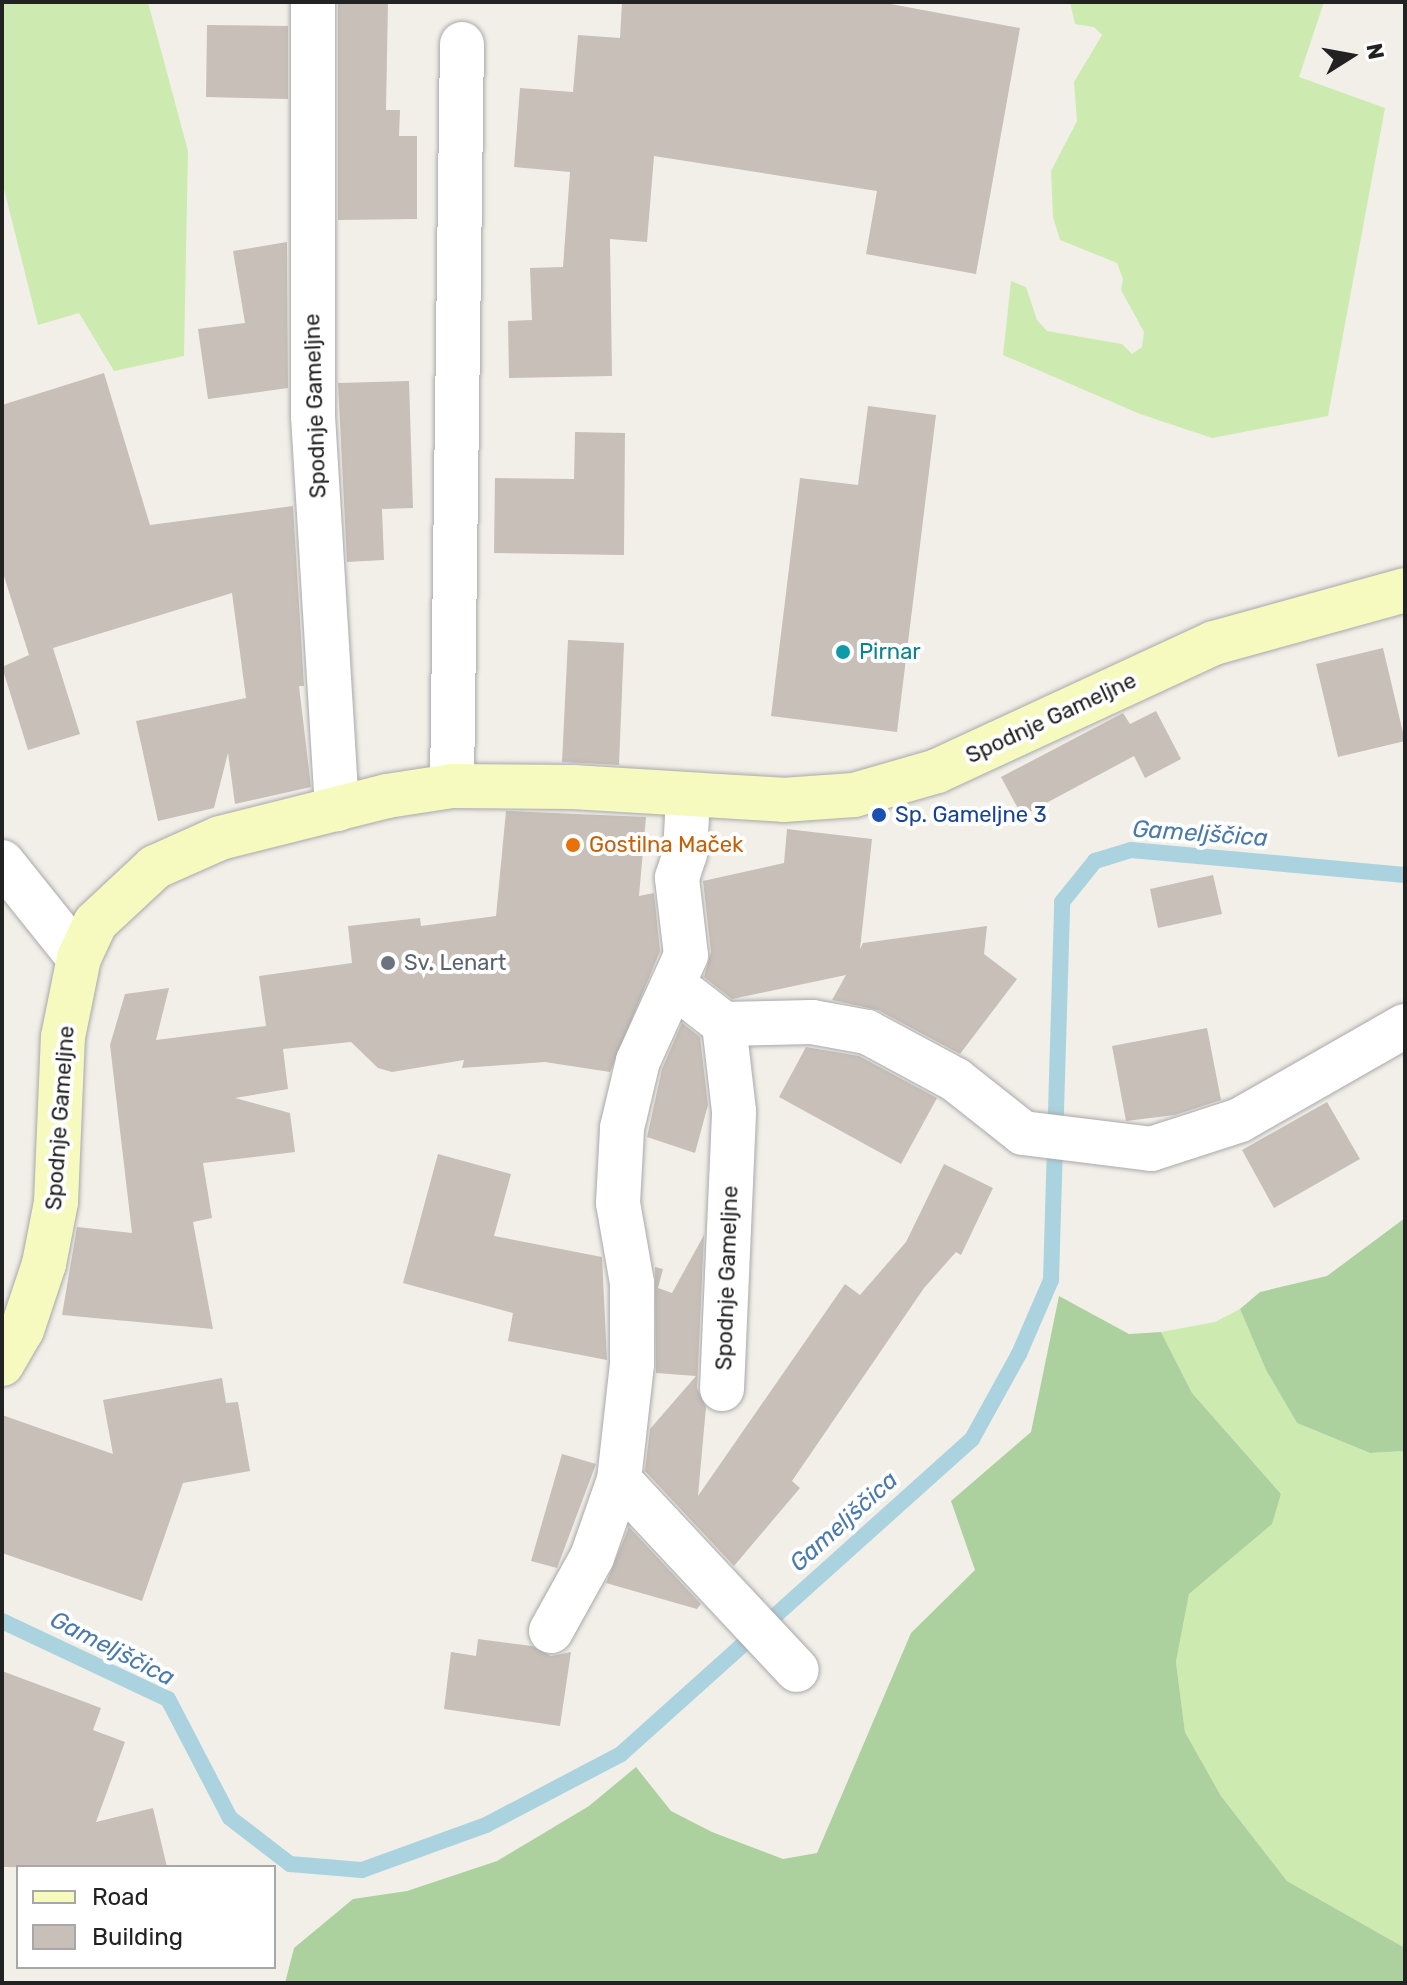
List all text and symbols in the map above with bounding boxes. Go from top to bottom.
north arrow [1311,16,1391,96]
text: N [1360,41,1390,62]
street label: Spodnje Gameljne [299,313,331,499]
place label: Pirnar [859,639,921,665]
marker: Pirnar [834,643,852,661]
street label: Spodnje Gameljne [962,667,1140,769]
place label: Sp. Gameljne 3 [895,802,1047,828]
marker: Sp. Gameljne 3 [870,806,888,824]
water label: Gameljščica [1131,815,1269,853]
place label: Gostilna Maček [589,832,743,858]
marker: Gostilna Maček [564,836,582,854]
place label: Sv. Lenart [404,950,506,976]
marker: Sv. Lenart [379,954,397,972]
street label: Spodnje Gameljne [40,1025,80,1211]
street label: Spodnje Gameljne [711,1185,743,1371]
water label: Gameljščica [784,1466,904,1578]
water label: Gameljščica [45,1605,179,1693]
legend [16,1865,276,1969]
text: Road [92,1883,149,1911]
text: Building [92,1923,183,1951]

